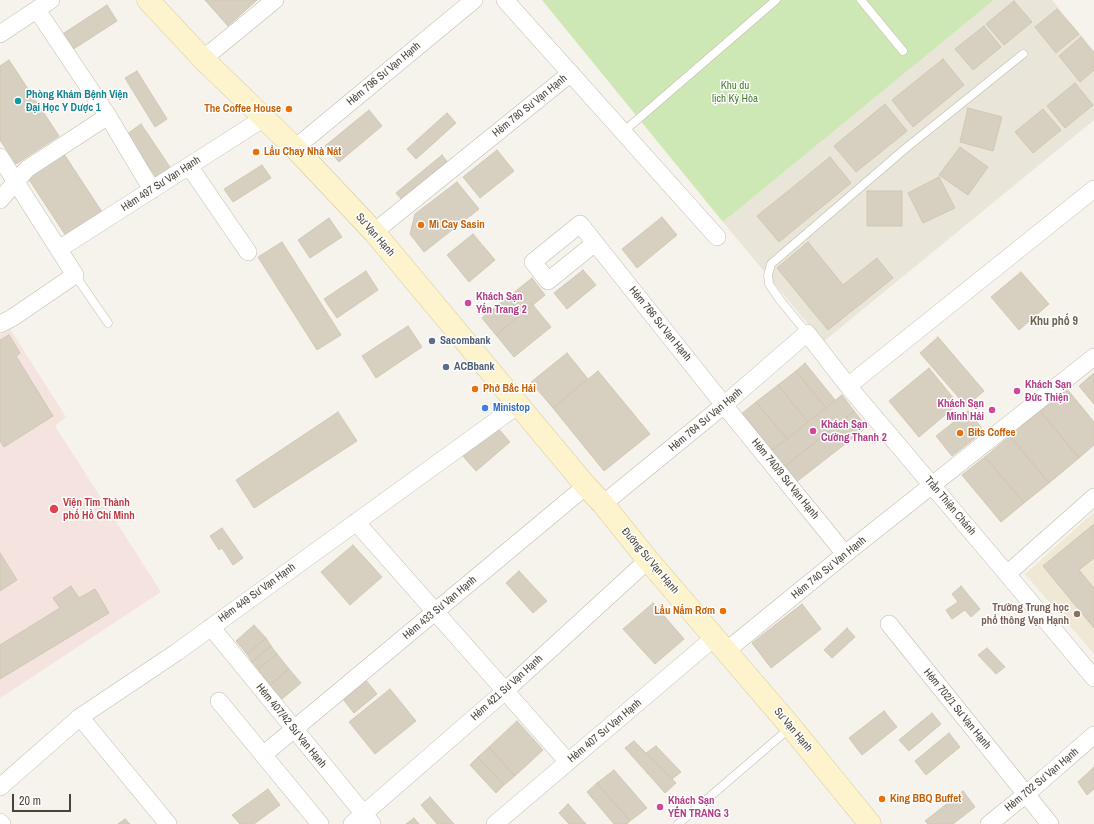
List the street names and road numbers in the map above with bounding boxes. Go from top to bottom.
street label: Hẻm 796 Sư Vạn Hạnh [344,39,424,109]
street label: Hẻm 780 Sư Vạn Hạnh [490,72,570,140]
street label: Hẻm 497 Sư Vạn Hạnh [119,153,203,215]
street label: Sư Vạn Hạnh [353,211,397,259]
street label: Hẻm 766 Sư Vạn Hạnh [626,284,694,364]
street label: Hẻm 764 Sư Vạn Hạnh [666,385,746,455]
street label: Hẻm 740/9 Sư Vạn Hạnh [749,436,821,522]
street label: Trần Thiện Chánh [922,474,978,538]
street label: Đường Sư Vạn Hạnh [619,525,681,597]
street label: Hẻm 740 Sư Vạn Hạnh [789,534,869,602]
street label: Hẻm 449 Sư Vạn Hạnh [216,561,298,625]
street label: Hẻm 433 Sư Vạn Hạnh [400,573,480,643]
street label: Hẻm 421 Sư Vạn Hạnh [468,652,546,724]
street label: Hẻm 702/1 Sư Vạn Hạnh [921,666,993,752]
street label: Hẻm 407/42 Sư Vạn Hạnh [253,681,329,771]
street label: Hẻm 407 Sư Vạn Hạnh [565,696,645,766]
street label: Sư Vạn Hạnh [771,705,815,755]
street label: Hẻm 702 Sư Vạn Hạnh [1002,745,1082,815]

